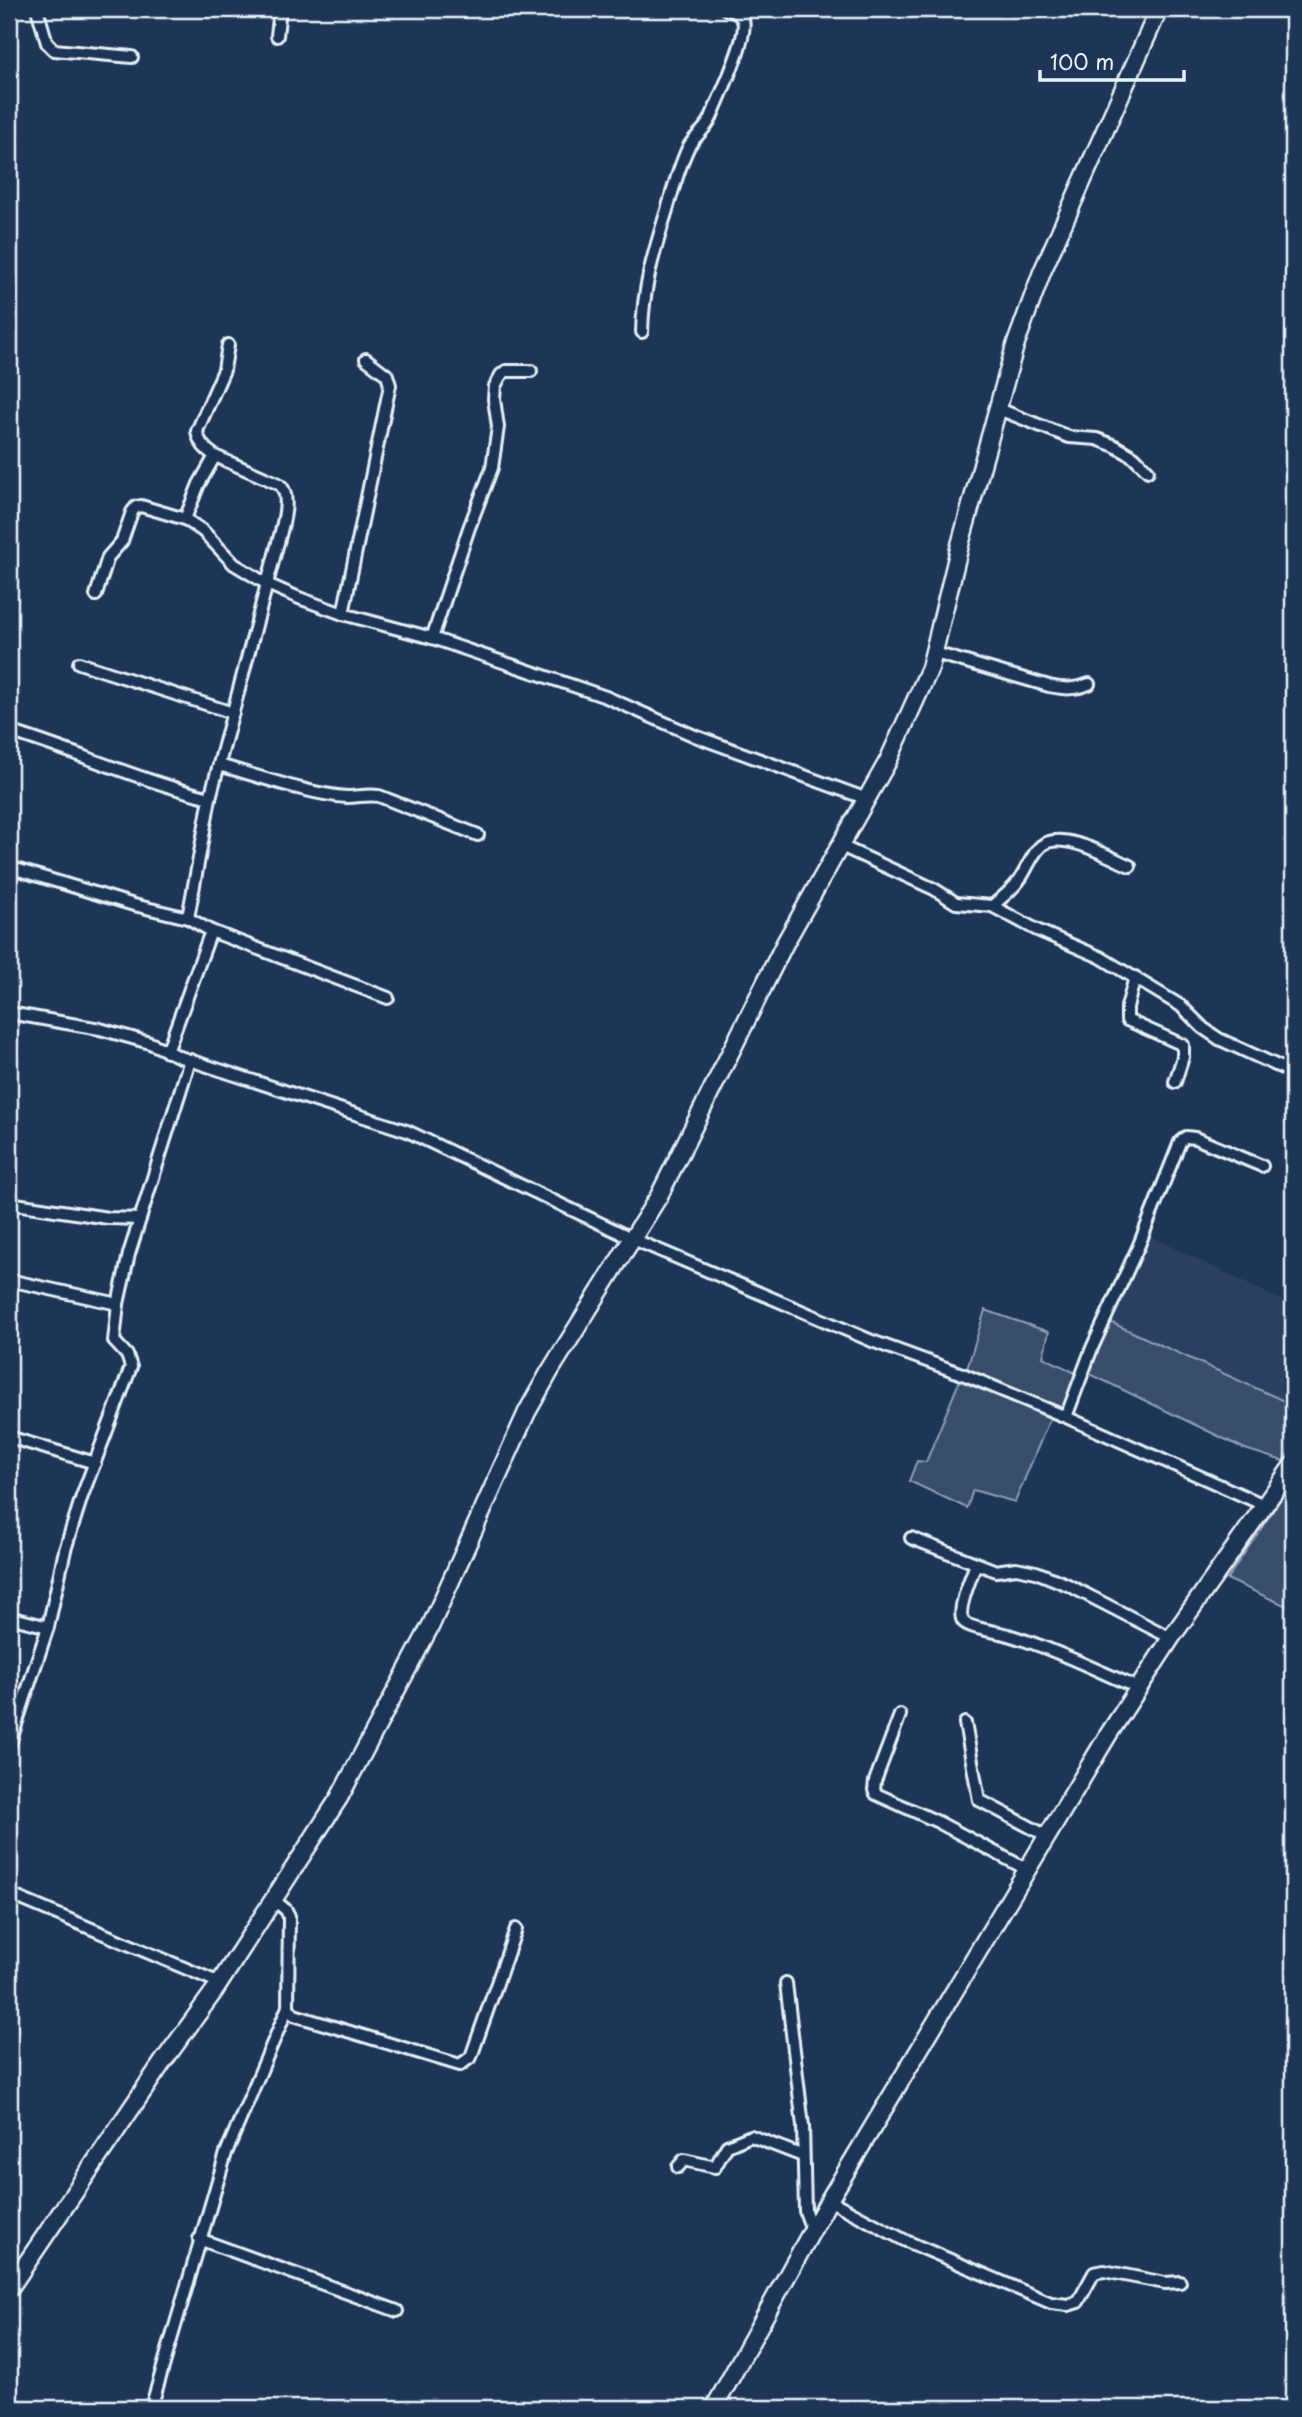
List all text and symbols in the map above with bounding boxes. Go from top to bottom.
scale bar [1040,38,1183,82]
text: 100 m [1050,45,1114,77]

